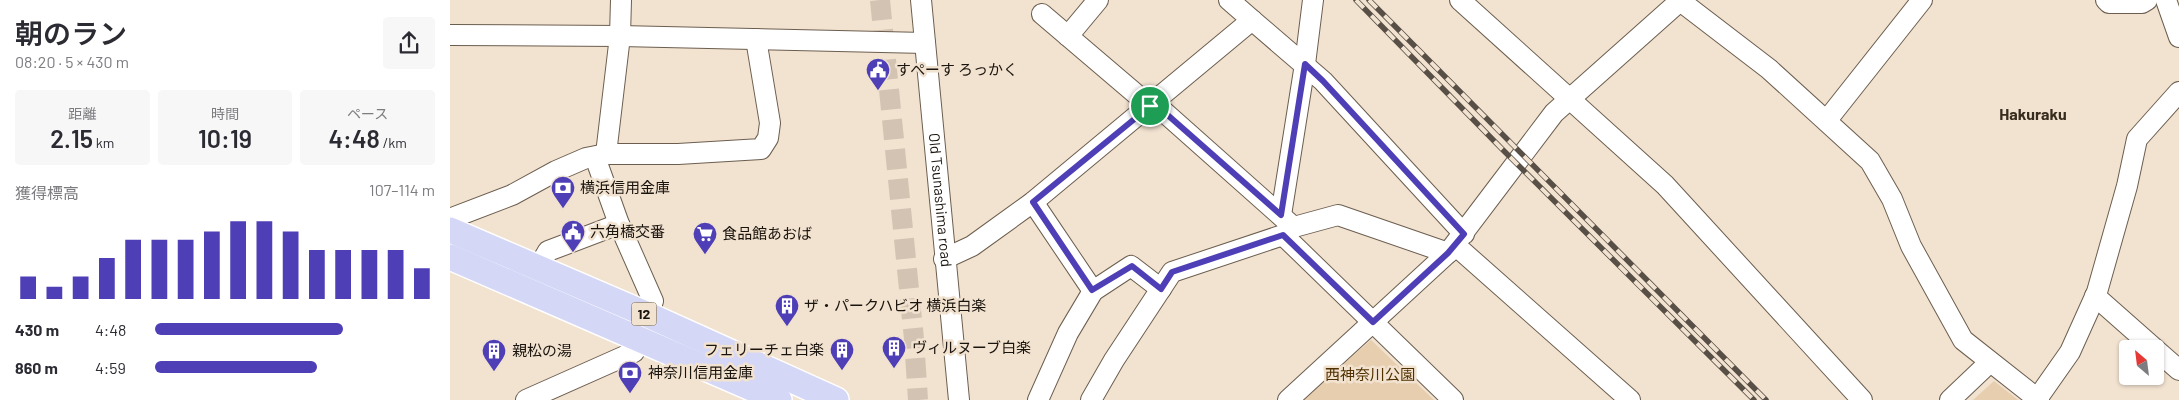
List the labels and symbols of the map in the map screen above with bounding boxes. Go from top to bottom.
public building icon: すぺーす ろっかく [865,57,891,91]
place label: すぺーす ろっかく [896,60,1018,78]
pin [1129,85,1171,127]
district label: Hakuraku [1999,104,2067,123]
street label: Old Tsunashima road [926,132,956,268]
bank icon: 横浜信用金庫 [550,175,576,209]
place label: 横浜信用金庫 [580,178,670,196]
public building icon: 六角橋交番 [560,219,586,253]
supermarket icon: 食品館あおば [692,221,718,255]
place label: 六角橋交番 [590,222,665,240]
place label: 食品館あおば [722,224,812,242]
building icon: ザ・パークハビオ 横浜白楽 [774,293,800,327]
place label: ザ・パークハビオ 横浜白楽 [804,296,986,314]
road number: 12 [632,302,656,326]
building icon: ヴィルヌーブ白楽 [881,335,907,369]
building icon: フェリーチェ白楽 [829,337,855,371]
building icon: 親松の湯 [481,338,507,372]
place label: ヴィルヌーブ白楽 [912,338,1031,356]
place label: フェリーチェ白楽 [704,340,824,358]
north arrow [2119,340,2164,385]
place label: 親松の湯 [512,341,572,359]
bank icon: 神奈川信用金庫 [617,360,643,394]
place label: 神奈川信用金庫 [648,363,753,381]
park label: 西神奈川公園 [1325,365,1415,383]

